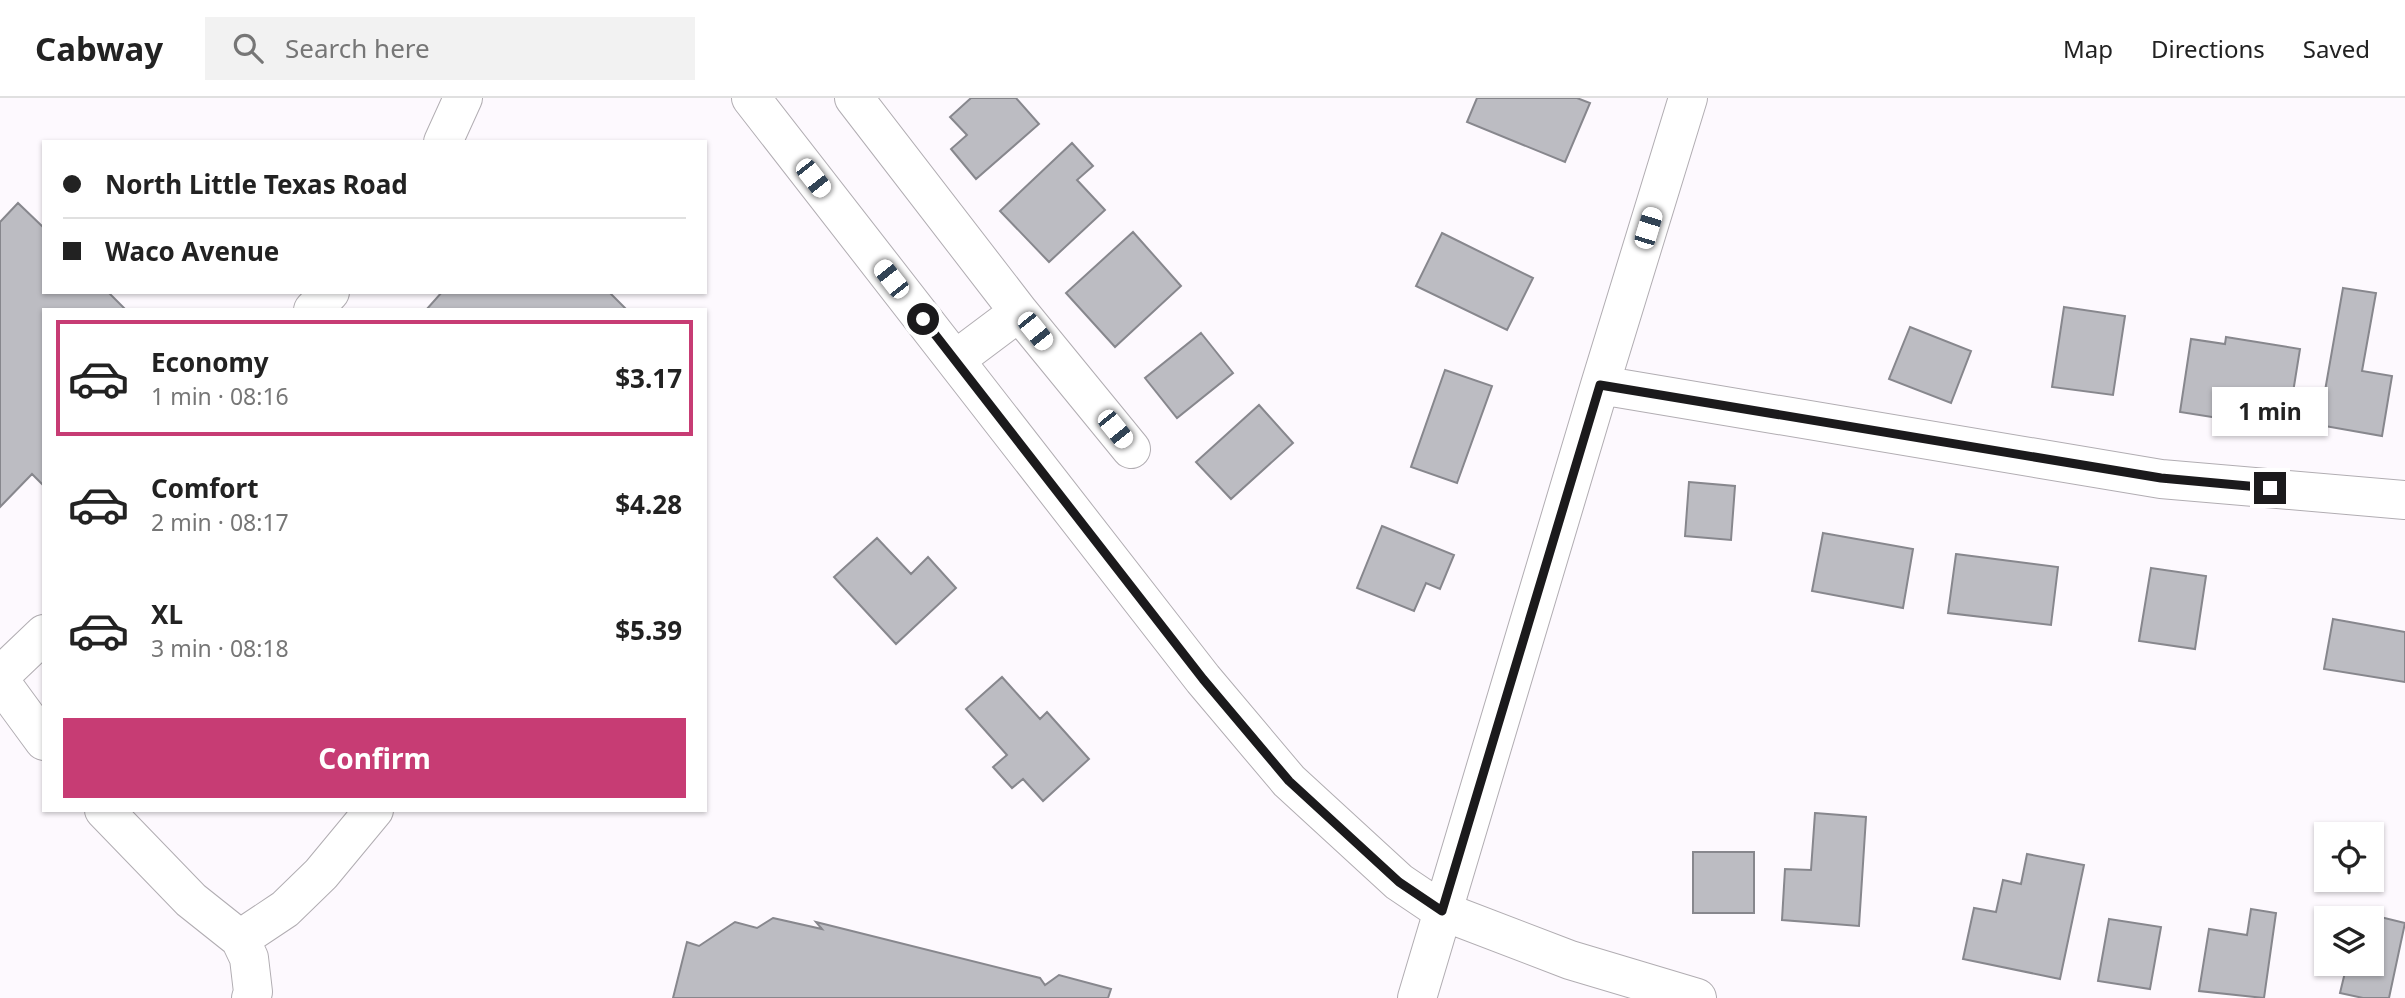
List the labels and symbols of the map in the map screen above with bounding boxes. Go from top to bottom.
car [792,155,835,201]
car [1632,205,1665,251]
car [870,256,913,302]
route start [907,303,939,335]
car [1014,308,1057,354]
callout: 1 min [2212,386,2328,436]
car [1094,406,1137,452]
route end [2254,472,2286,504]

